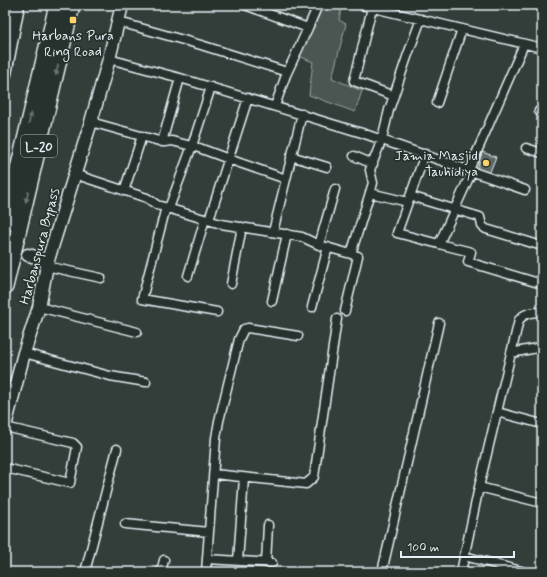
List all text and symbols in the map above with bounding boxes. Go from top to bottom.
marker: Harbans Pura Ring Road [68,15,78,25]
place label: Harbans Pura Ring Road [32,27,114,62]
one-way arrow [54,64,60,76]
one-way arrow [28,112,34,124]
road number: L-20 [21,135,57,157]
place label: Jamia Masjid Tauhidiya [395,147,478,181]
marker: Jamia Masjid Tauhidiya [481,158,491,168]
street label: Harbanspura Bypass [16,186,64,306]
one-way arrow [24,191,30,203]
scale bar [401,533,514,559]
text: 100 m [407,540,439,556]

